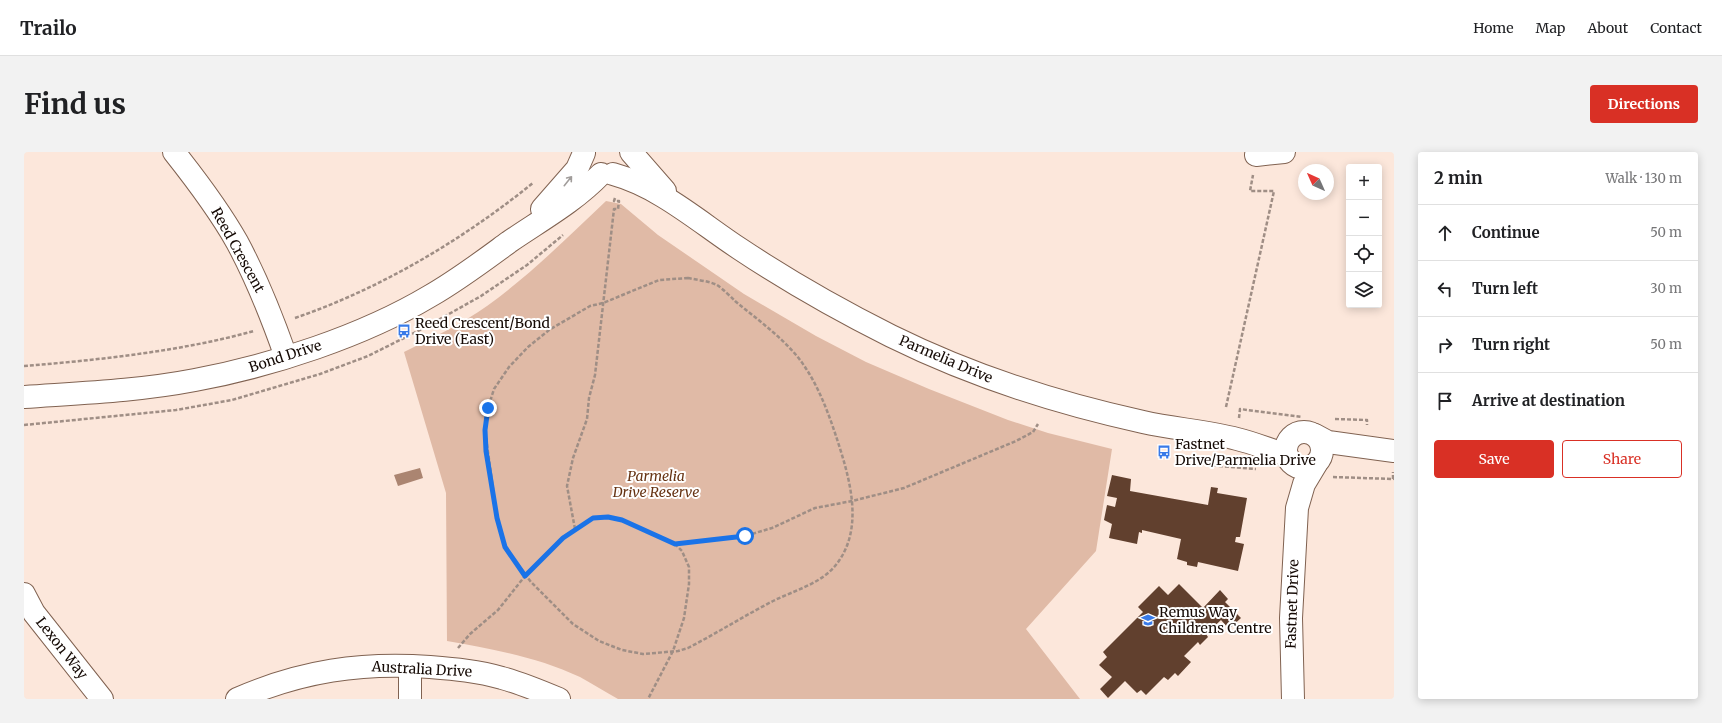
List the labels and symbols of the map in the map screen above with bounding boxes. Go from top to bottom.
north arrow [1298,164,1334,200]
one-way arrow [564,175,573,186]
street label: Reed Crescent [207,204,269,296]
place label: Reed Crescent/Bond Drive (East) [415,314,551,348]
bus stop icon: Reed Crescent/Bond Drive (East) [396,323,412,339]
street label: Parmelia Drive [897,331,995,387]
street label: Bond Drive [246,336,324,376]
route end [479,399,497,417]
place label: Fastnet Drive/Parmelia Drive [1175,435,1316,469]
bus stop icon: Fastnet Drive/Parmelia Drive [1156,444,1172,460]
park label: Parmelia Drive Reserve [612,467,699,501]
route start [736,527,754,545]
street label: Fastnet Drive [1281,559,1303,649]
place label: Remus Way Childrens Centre [1159,603,1272,637]
school or university icon: Remus Way Childrens Centre [1140,612,1156,628]
street label: Lexon Way [32,613,92,683]
street label: Australia Drive [370,657,473,681]

